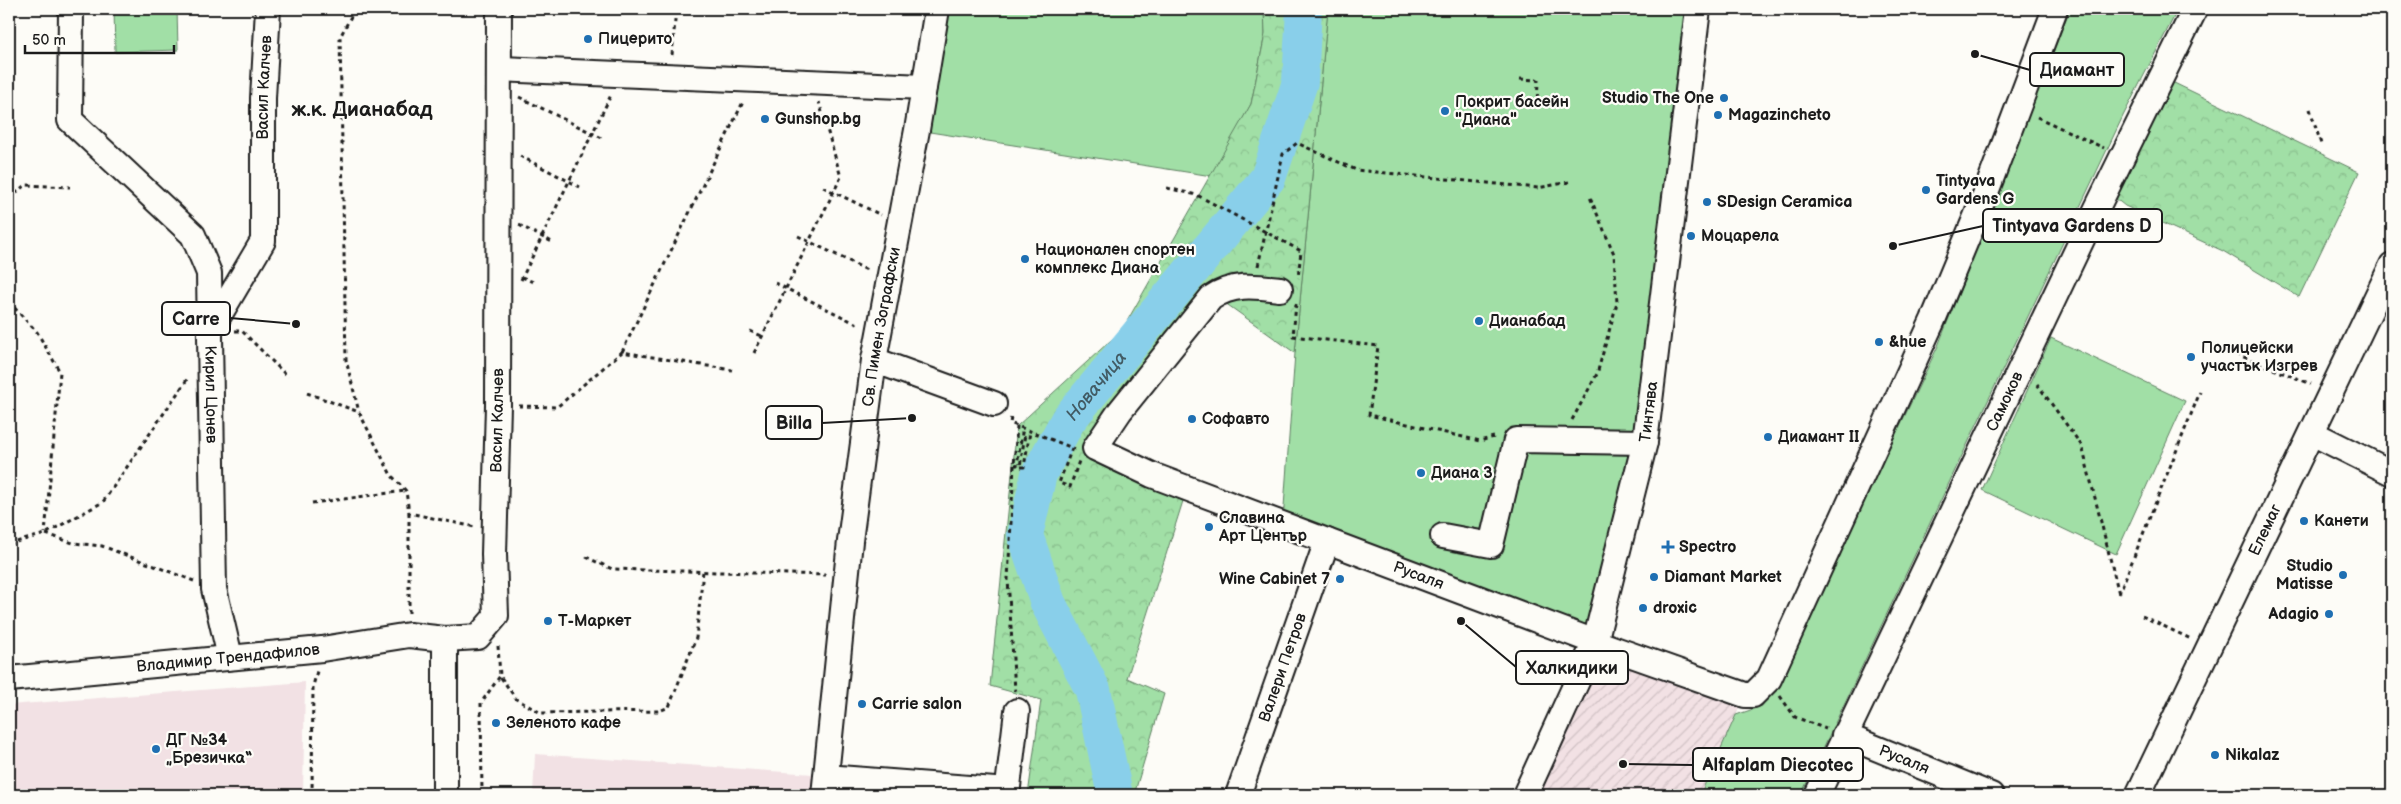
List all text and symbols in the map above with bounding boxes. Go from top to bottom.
scale bar [25,22,174,54]
place label: Пицерито [598,30,673,49]
text: 50 m [32,31,66,50]
marker: Пицерито [582,33,594,45]
street label: Васил Калчев [254,34,276,140]
callout: Диамант [2030,53,2124,86]
text: Диамант [2040,60,2115,81]
place label: Studio The One [1602,89,1714,108]
marker: Studio The One [1718,92,1730,104]
place label: Покрит басейн "Диана" [1455,93,1569,130]
district label: ж.к. Дианабад [291,97,433,122]
marker: Покрит басейн "Диана" [1439,105,1451,117]
place label: Magazincheto [1728,106,1831,125]
marker: Magazincheto [1712,109,1724,121]
place label: Gunshop.bg [775,110,861,129]
marker: Gunshop.bg [759,113,771,125]
place label: Tintyava Gardens G [1936,172,2015,209]
marker: Tintyava Gardens G [1920,184,1932,196]
place label: SDesign Ceramica [1717,193,1852,212]
marker: SDesign Ceramica [1701,196,1713,208]
callout: Tintyava Gardens D [1983,209,2162,242]
text: Tintyava Gardens D [1992,216,2152,237]
place label: Моцарела [1701,227,1780,246]
marker: Моцарела [1685,230,1697,242]
place label: Национален спортен комплекс Диана [1035,241,1195,278]
street label: Св. Пимен Зографски [858,245,904,408]
marker: Национален спортен комплекс Диана [1019,253,1031,265]
callout: Carre [162,302,230,335]
text: Carre [172,309,220,330]
place label: Дианабад [1489,312,1566,331]
marker: Дианабад [1473,315,1485,327]
place label: &hue [1889,333,1926,352]
marker: &hue [1873,336,1885,348]
place label: Полицейски участък Изгрев [2201,339,2318,376]
street label: Кирил Цонев [201,345,221,444]
water label: Новачица [1061,347,1131,425]
marker: Полицейски участък Изгрев [2185,351,2197,363]
street label: Васил Калчев [487,368,508,473]
street label: Самоков [1982,368,2027,435]
street label: Тинтява [1636,379,1662,443]
callout: Billa [766,406,822,439]
place label: Софавто [1202,410,1270,429]
text: Billa [776,413,812,434]
marker: Софавто [1186,413,1198,425]
place label: Диамант II [1778,428,1860,447]
marker: Диамант II [1762,431,1774,443]
place label: Диана 3 [1431,464,1493,483]
marker: Диана 3 [1415,467,1427,479]
street label: Елемаг [2245,501,2285,559]
place label: Славина Арт Център [1218,509,1307,546]
place label: Канети [2314,512,2369,531]
marker: Канети [2298,515,2310,527]
marker: Славина Арт Център [1203,521,1215,533]
place label: Spectro [1679,538,1736,557]
marker: Spectro [1661,540,1675,554]
street label: Русаля [1390,557,1447,594]
place label: Studio Matisse [2276,557,2333,594]
place label: Diamant Market [1664,568,1782,587]
marker: Studio Matisse [2337,569,2349,581]
place label: Wine Cabinet 7 [1219,570,1330,589]
marker: Diamant Market [1648,571,1660,583]
marker: Wine Cabinet 7 [1334,573,1346,585]
place label: droxic [1653,599,1697,618]
marker: droxic [1637,602,1649,614]
place label: Adagio [2268,605,2319,624]
marker: Adagio [2323,608,2335,620]
street label: Валери Петров [1255,610,1311,725]
place label: Т-Маркет [558,612,632,631]
marker: Т-Маркет [542,615,554,627]
street label: Владимир Трендафилов [136,640,321,676]
callout: Халкидики [1516,651,1628,684]
text: Халкидики [1525,658,1618,679]
place label: Carrie salon [872,695,962,714]
marker: Carrie salon [856,698,868,710]
place label: Зеленото кафе [506,714,621,733]
marker: Зеленото кафе [490,717,502,729]
place label: ДГ №34 „Брезичка“ [166,731,253,768]
street label: Русаля [1876,741,1932,778]
marker: ДГ №34 „Брезичка“ [150,743,162,755]
place label: Nikalaz [2225,746,2279,765]
callout: Alfaplam Diecotec [1693,748,1863,781]
marker: Nikalaz [2209,749,2221,761]
text: Alfaplam Diecotec [1702,755,1854,776]

